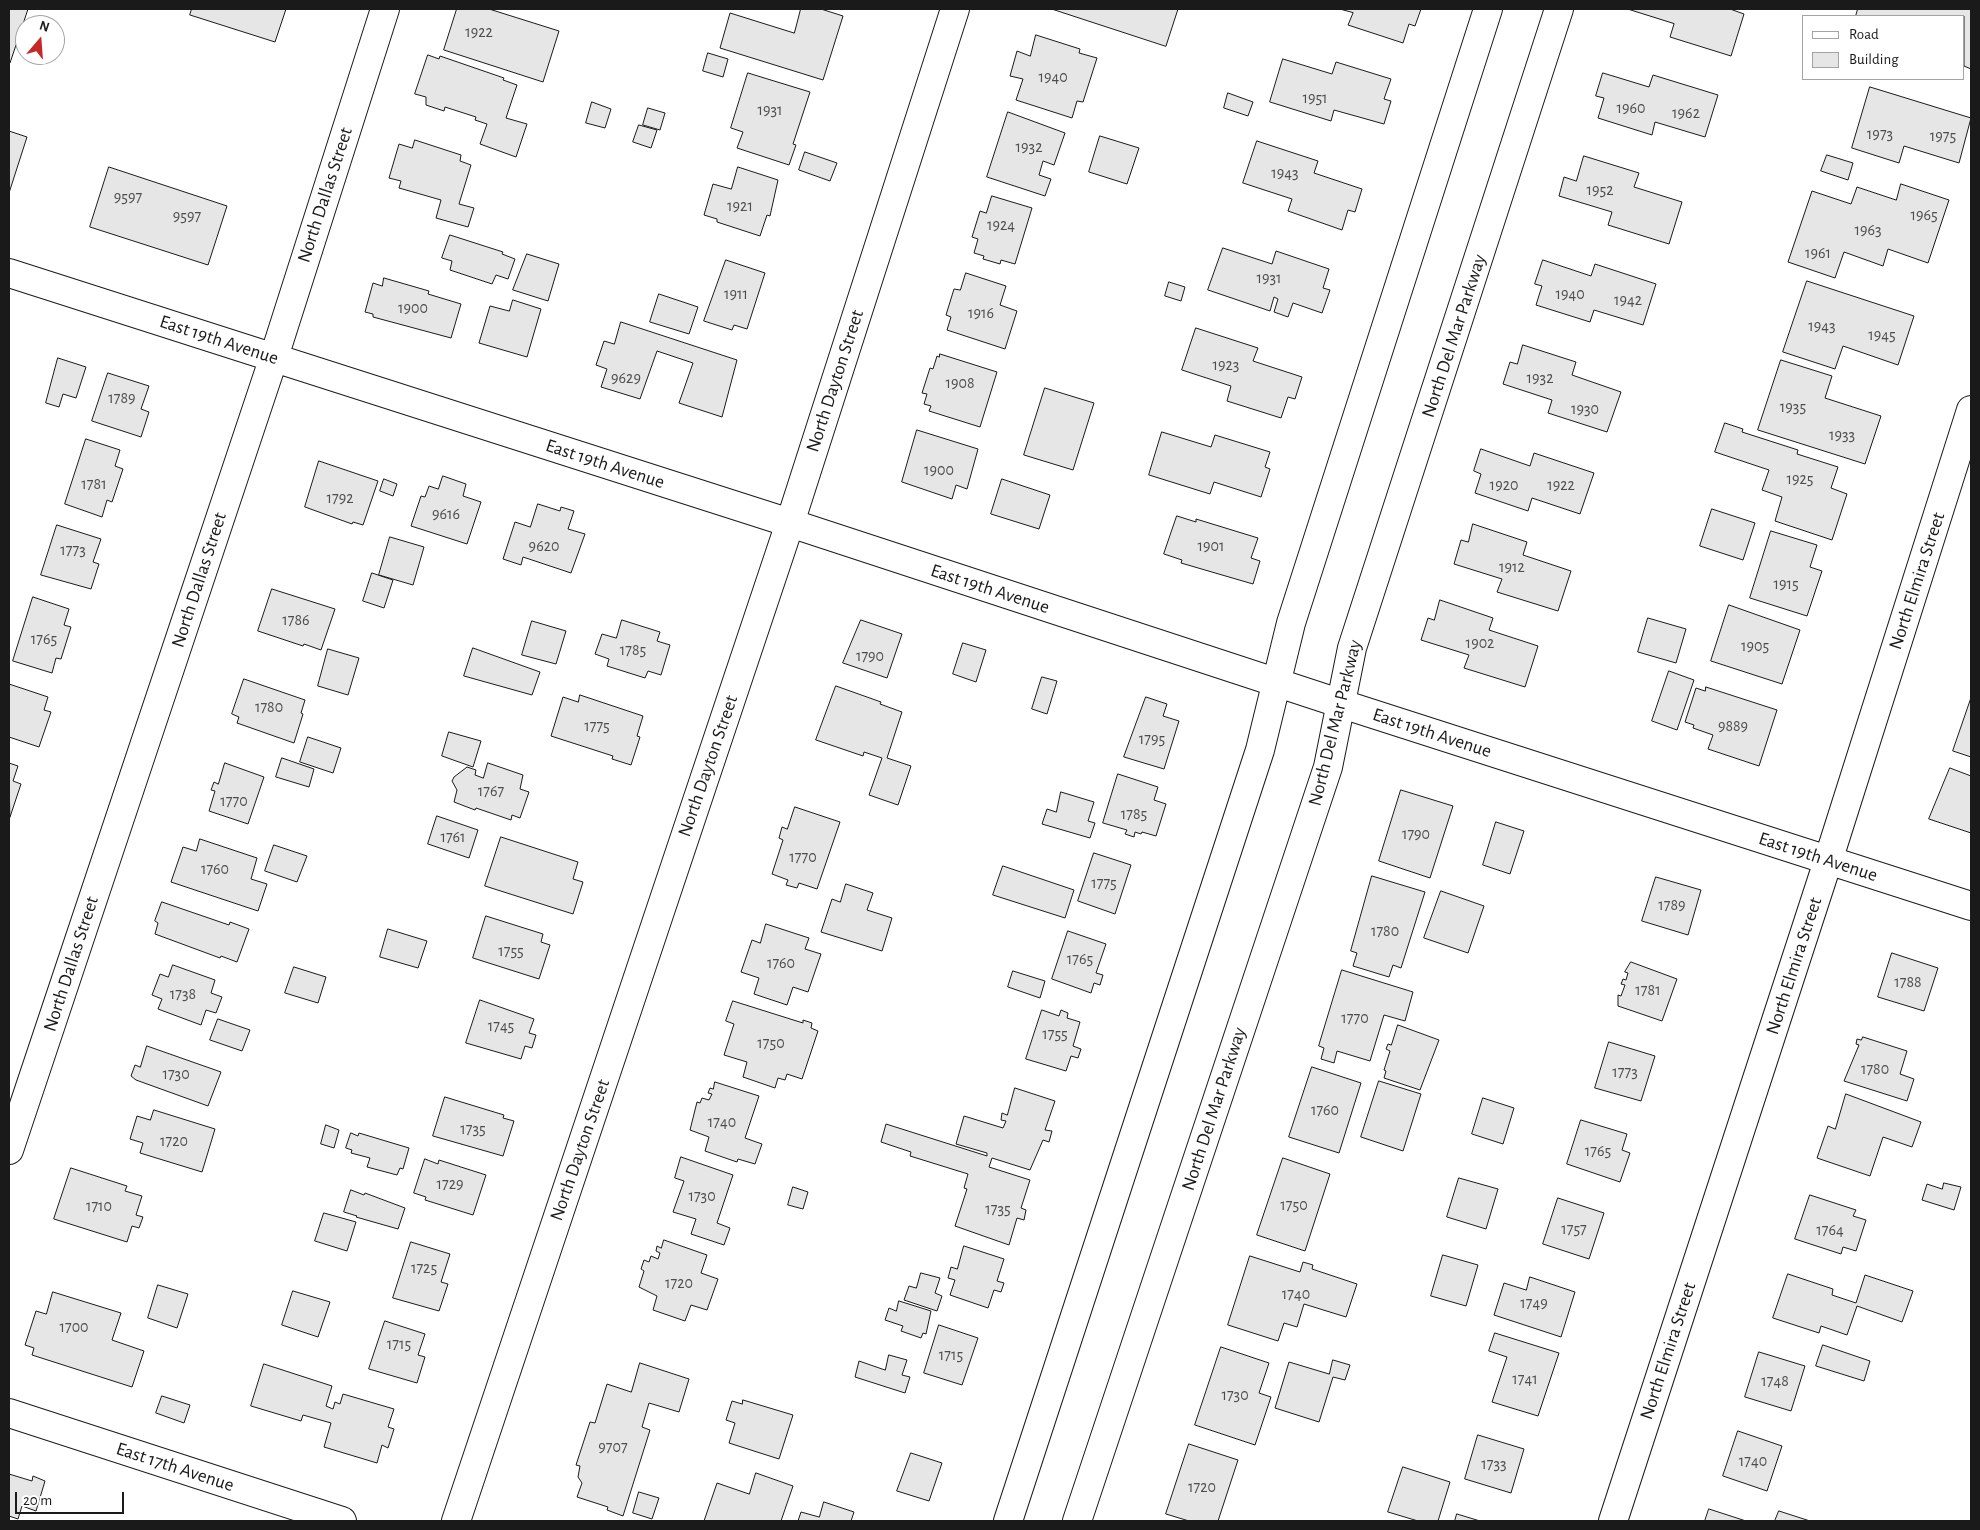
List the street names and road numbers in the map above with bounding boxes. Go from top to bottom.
street label: North Dallas Street [292,124,358,266]
street label: North Del Mar Parkway [1417,251,1491,421]
street label: North Dayton Street [801,307,869,455]
street label: East 19th Avenue [157,310,281,370]
street label: East 19th Avenue [543,434,667,494]
street label: North Dallas Street [166,509,232,651]
street label: North Elmira Street [1884,509,1950,653]
street label: East 19th Avenue [928,559,1052,619]
street label: North Del Mar Parkway [1303,638,1367,808]
street label: North Dayton Street [673,692,743,840]
street label: East 19th Avenue [1370,703,1494,763]
street label: East 19th Avenue [1756,827,1880,887]
street label: North Dallas Street [38,893,104,1035]
street label: North Elmira Street [1761,894,1827,1038]
street label: North Del Mar Parkway [1177,1024,1251,1194]
street label: North Dayton Street [545,1076,615,1224]
street label: North Elmira Street [1635,1279,1701,1423]
street label: East 17th Avenue [113,1437,237,1497]

